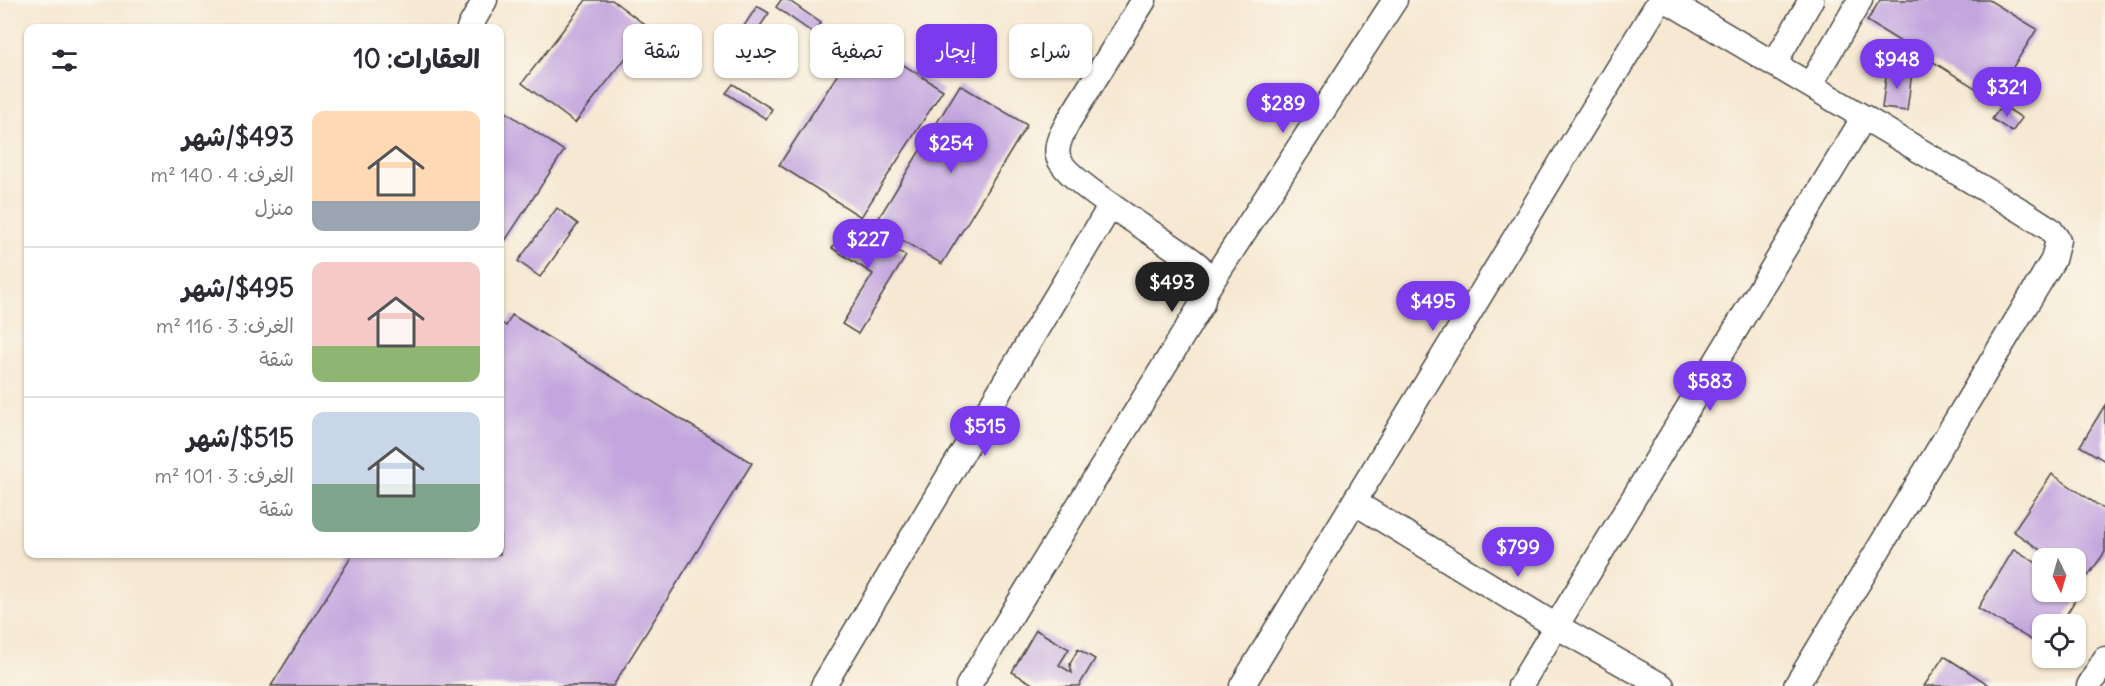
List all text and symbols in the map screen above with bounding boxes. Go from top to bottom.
chip: شقة [623,24,702,78]
chip: جديد [714,24,798,78]
chip: تصفية [810,24,904,78]
chip: إيجار [916,24,997,78]
chip: شراء [1009,24,1092,78]
pin: $948 [1861,39,1933,90]
text: العقارات: 10 [353,42,480,75]
icon: filters [48,44,81,77]
text: $948 [1874,46,1920,71]
pin: $321 [1971,67,2043,118]
text: $321 [1986,74,2028,99]
pin: $289 [1247,83,1319,134]
text: $289 [1260,90,1306,115]
text: $493/شهر [182,120,294,153]
pin: $254 [915,123,987,174]
text: $254 [928,130,974,155]
icon: home [360,135,432,207]
text: الغرف: 4 · 140 m² [151,162,294,187]
text: منزل [255,195,294,220]
pin: $227 [832,219,904,270]
text: $227 [847,226,889,251]
pin: $493 [1136,262,1208,313]
text: $493 [1149,269,1195,294]
text: $495/شهر [182,271,294,304]
pin: $495 [1397,281,1469,332]
icon: home [360,286,432,358]
text: $495 [1410,288,1456,313]
text: الغرف: 3 · 116 m² [156,313,294,338]
text: شقة [259,346,294,371]
pin: $583 [1674,361,1746,412]
text: $583 [1687,368,1733,393]
pin: $515 [949,406,1021,457]
text: $515 [964,413,1006,438]
text: $515/شهر [187,421,294,454]
icon: home [360,436,432,508]
text: الغرف: 3 · 101 m² [154,463,294,488]
text: شقة [259,496,294,521]
pin: $799 [1482,527,1554,578]
text: $799 [1496,534,1540,559]
north arrow [2032,548,2086,602]
map controls [2032,548,2086,668]
button: locate [2032,614,2086,668]

